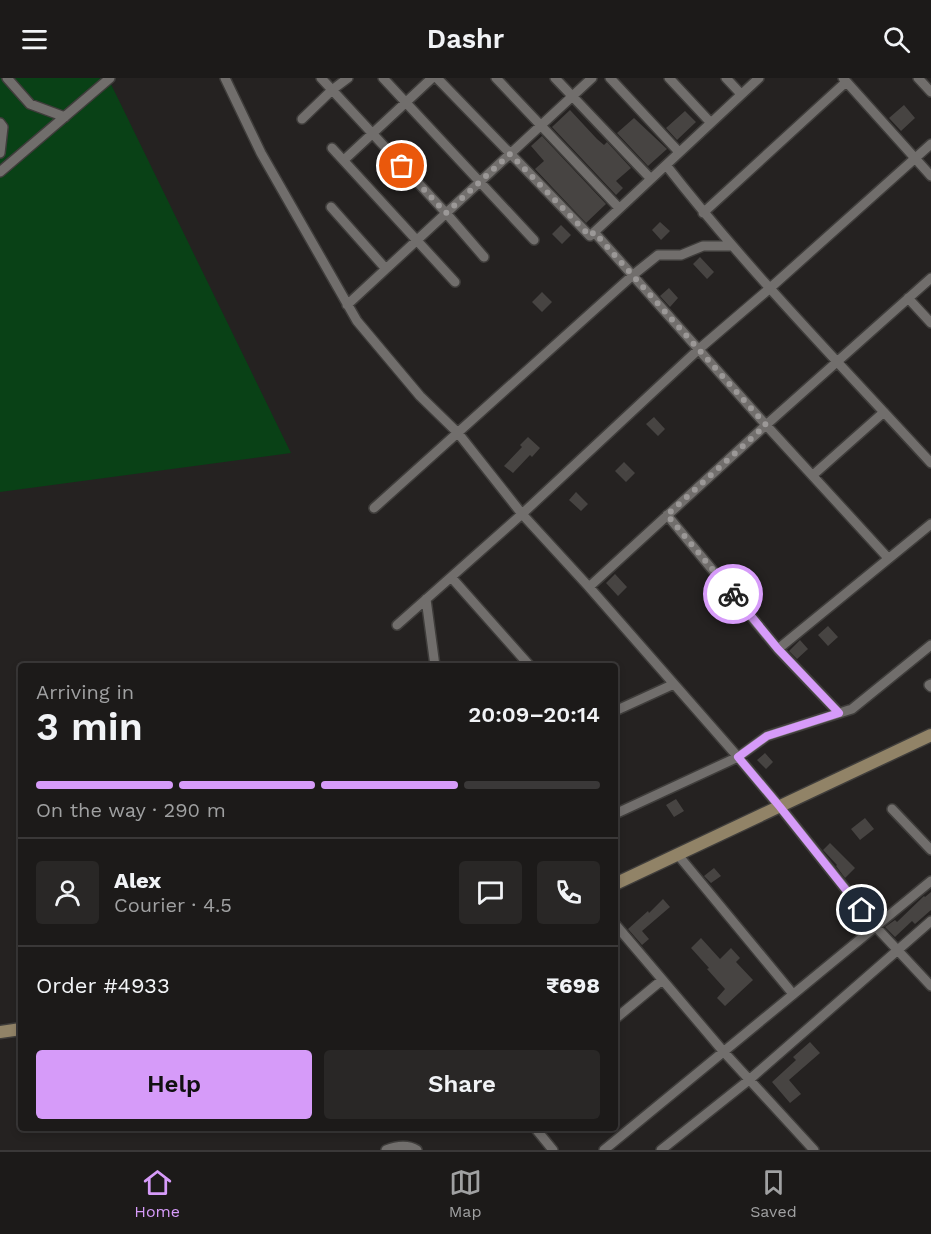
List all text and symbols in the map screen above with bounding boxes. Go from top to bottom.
icon: menu [18,23,51,56]
text: Dashr [427,23,504,55]
icon: search [880,23,913,56]
pin [376,140,427,191]
icon: bag [385,149,418,182]
courier [703,564,763,624]
icon: bike [717,578,750,611]
text: Arriving in [36,680,134,704]
text: 20:09–20:14 [468,702,600,727]
text: 3 min [36,704,143,749]
text: On the way · 290 m [36,798,226,822]
button: person [36,861,99,924]
button: chat [459,861,522,924]
button: phone [537,861,600,924]
text: Alex [114,868,161,893]
pin [836,884,887,935]
text: Courier · 4.5 [114,893,232,917]
icon: home [845,893,878,926]
text: Order #4933 [36,973,170,998]
text: ₹698 [546,973,600,998]
button: Help [36,1050,312,1119]
button: Share [324,1050,600,1119]
tab: Home [134,1166,180,1221]
tab: Map [449,1166,482,1221]
tab: Saved [750,1166,797,1221]

